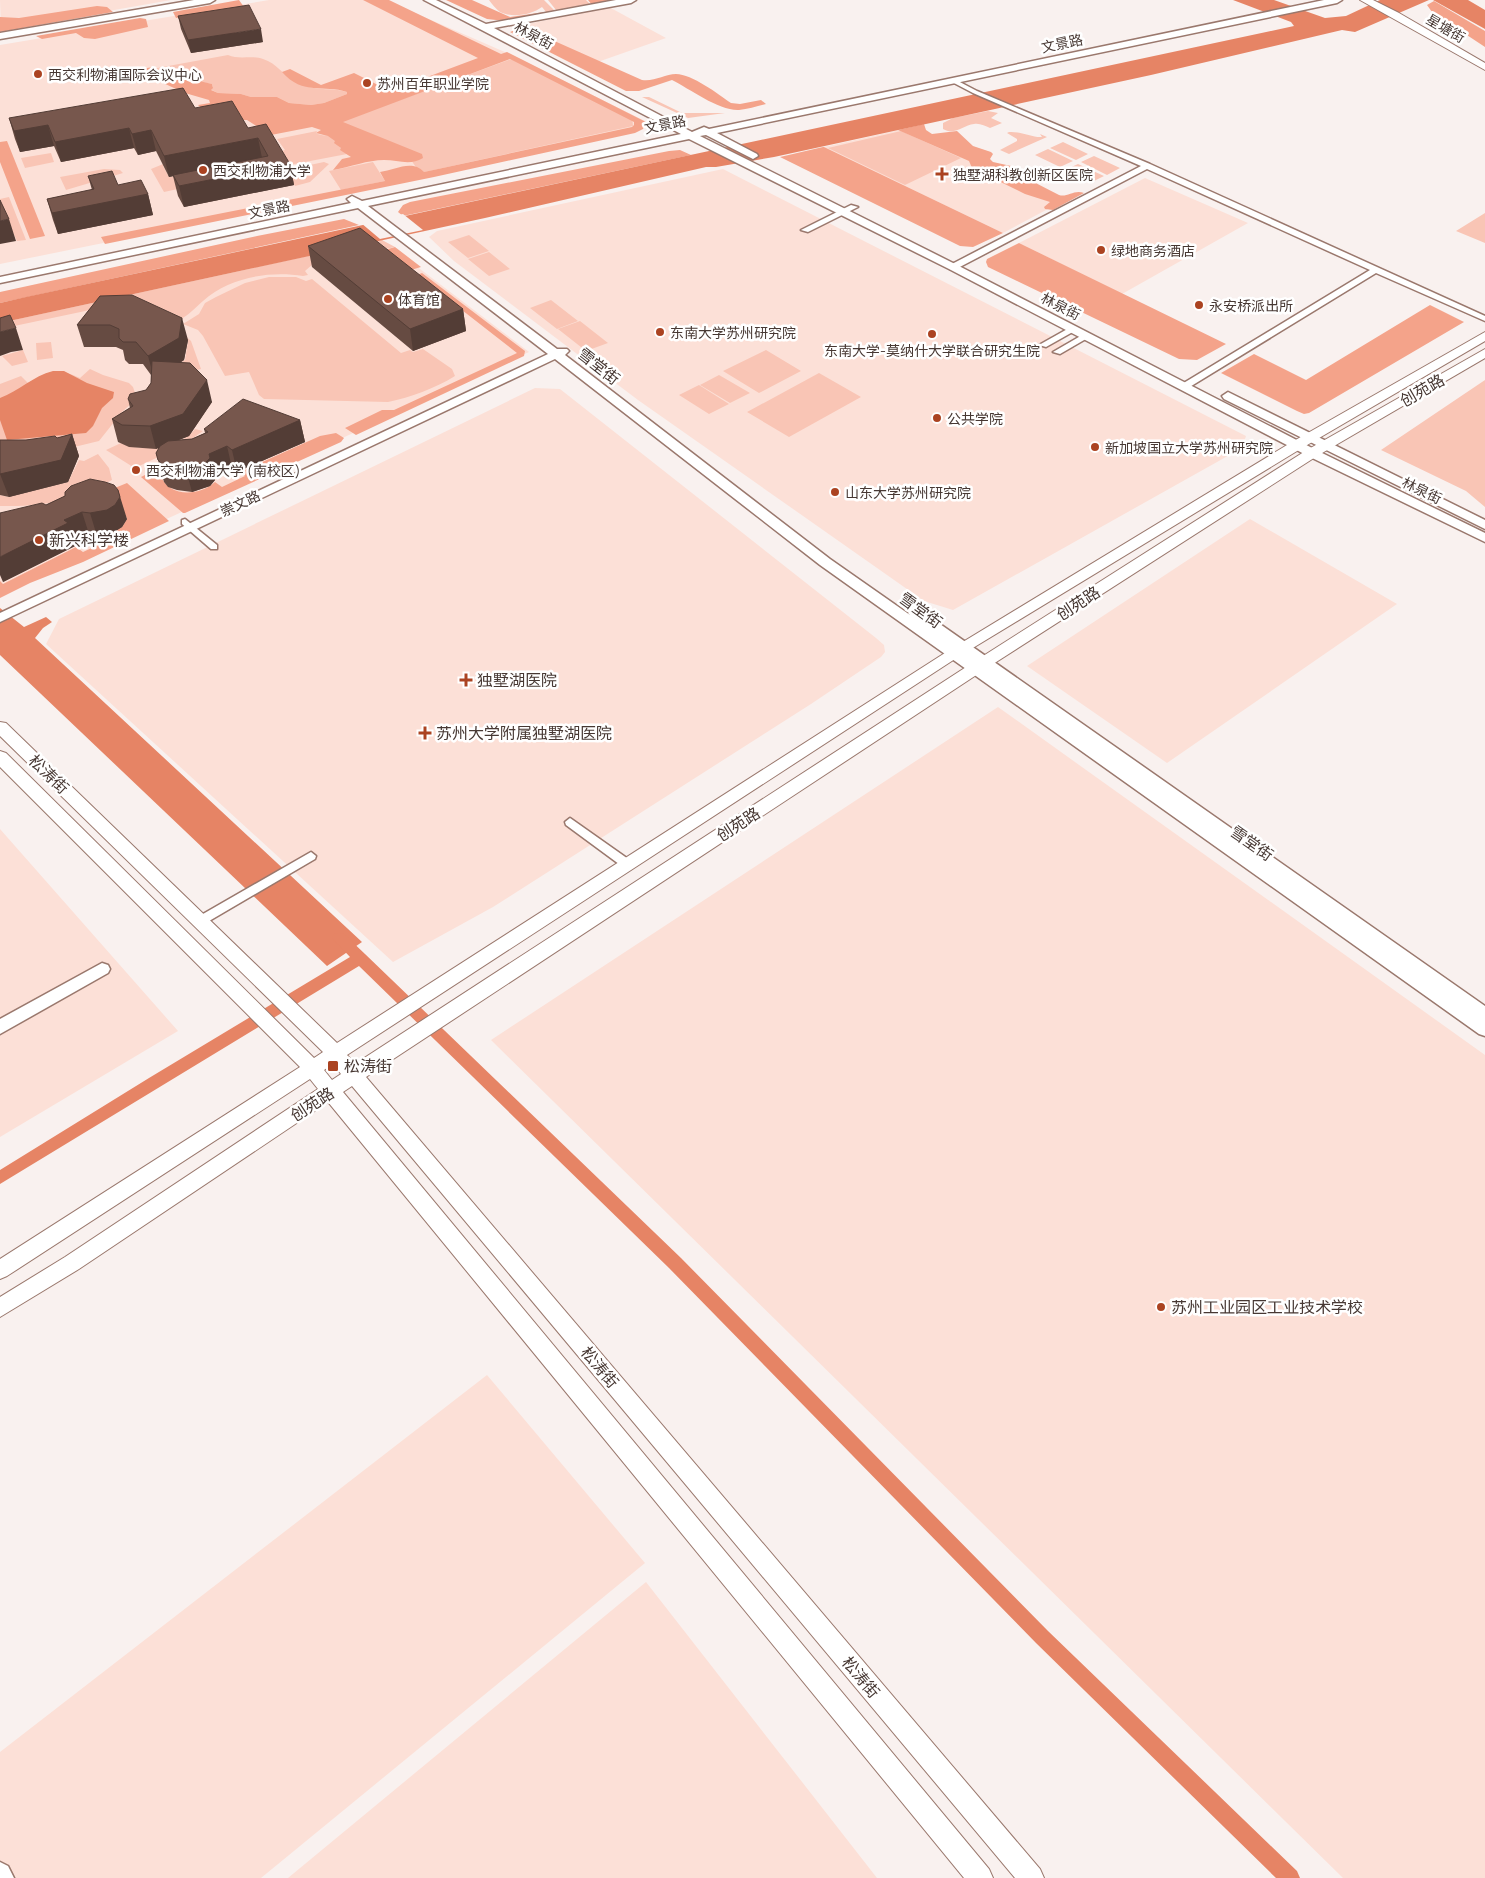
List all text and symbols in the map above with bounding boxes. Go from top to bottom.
street label: 星塘街 [1423,9,1469,47]
street label: 林泉街 [511,17,557,53]
street label: 文景路 [1039,29,1085,57]
place label: 西交利物浦国际会议中心 [48,65,202,84]
marker: 西交利物浦国际会议中心 [32,68,44,80]
place label: 苏州百年职业学院 [377,74,489,93]
marker: 苏州百年职业学院 [361,77,373,89]
street label: 文景路 [642,110,688,138]
place label: 西交利物浦大学 [213,161,311,180]
marker: 西交利物浦大学 [197,164,209,176]
place label: 独墅湖科教创新区医院 [953,165,1093,184]
marker: 独墅湖科教创新区医院 [935,167,949,181]
street label: 文景路 [246,195,292,223]
place label: 绿地商务酒店 [1111,241,1195,260]
marker: 绿地商务酒店 [1095,244,1107,256]
street label: 林泉街 [1038,288,1084,324]
place label: 体育馆 [398,290,440,309]
marker: 体育馆 [382,293,394,305]
place label: 永安桥派出所 [1209,296,1293,315]
marker: 永安桥派出所 [1193,299,1205,311]
place label: 东南大学苏州研究院 [670,323,796,342]
marker: 东南大学苏州研究院 [654,326,666,338]
marker: 东南大学-莫纳什大学联合研究生院 [926,328,938,340]
place label: 东南大学-莫纳什大学联合研究生院 [824,341,1040,360]
street label: 雪堂街 [573,343,625,389]
street label: 创苑路 [1396,368,1448,412]
place label: 公共学院 [947,409,1003,428]
marker: 公共学院 [931,412,943,424]
place label: 新加坡国立大学苏州研究院 [1105,438,1273,457]
marker: 新加坡国立大学苏州研究院 [1089,441,1101,453]
place label: 西交利物浦大学 (南校区) [146,461,301,480]
marker: 西交利物浦大学 (南校区) [130,464,142,476]
street label: 林泉街 [1399,472,1445,508]
place label: 山东大学苏州研究院 [845,483,971,502]
street label: 崇文路 [217,486,263,520]
marker: 山东大学苏州研究院 [829,486,841,498]
place label: 新兴科学楼 [49,529,129,551]
marker: 新兴科学楼 [33,534,45,546]
street label: 创苑路 [1052,581,1104,625]
street label: 雪堂街 [895,587,947,633]
place label: 独墅湖医院 [477,669,557,691]
marker: 独墅湖医院 [459,673,473,687]
place label: 苏州大学附属独墅湖医院 [436,722,612,744]
marker: 苏州大学附属独墅湖医院 [418,726,432,740]
street label: 松涛街 [24,749,74,799]
street label: 创苑路 [712,802,764,846]
street label: 雪堂街 [1226,820,1278,866]
place label: 松涛街 [344,1055,392,1077]
marker: 松涛街 [326,1059,340,1073]
street label: 创苑路 [286,1082,338,1126]
place label: 苏州工业园区工业技术学校 [1171,1296,1363,1318]
marker: 苏州工业园区工业技术学校 [1155,1301,1167,1313]
street label: 松涛街 [576,1342,624,1392]
street label: 松涛街 [837,1652,885,1702]

